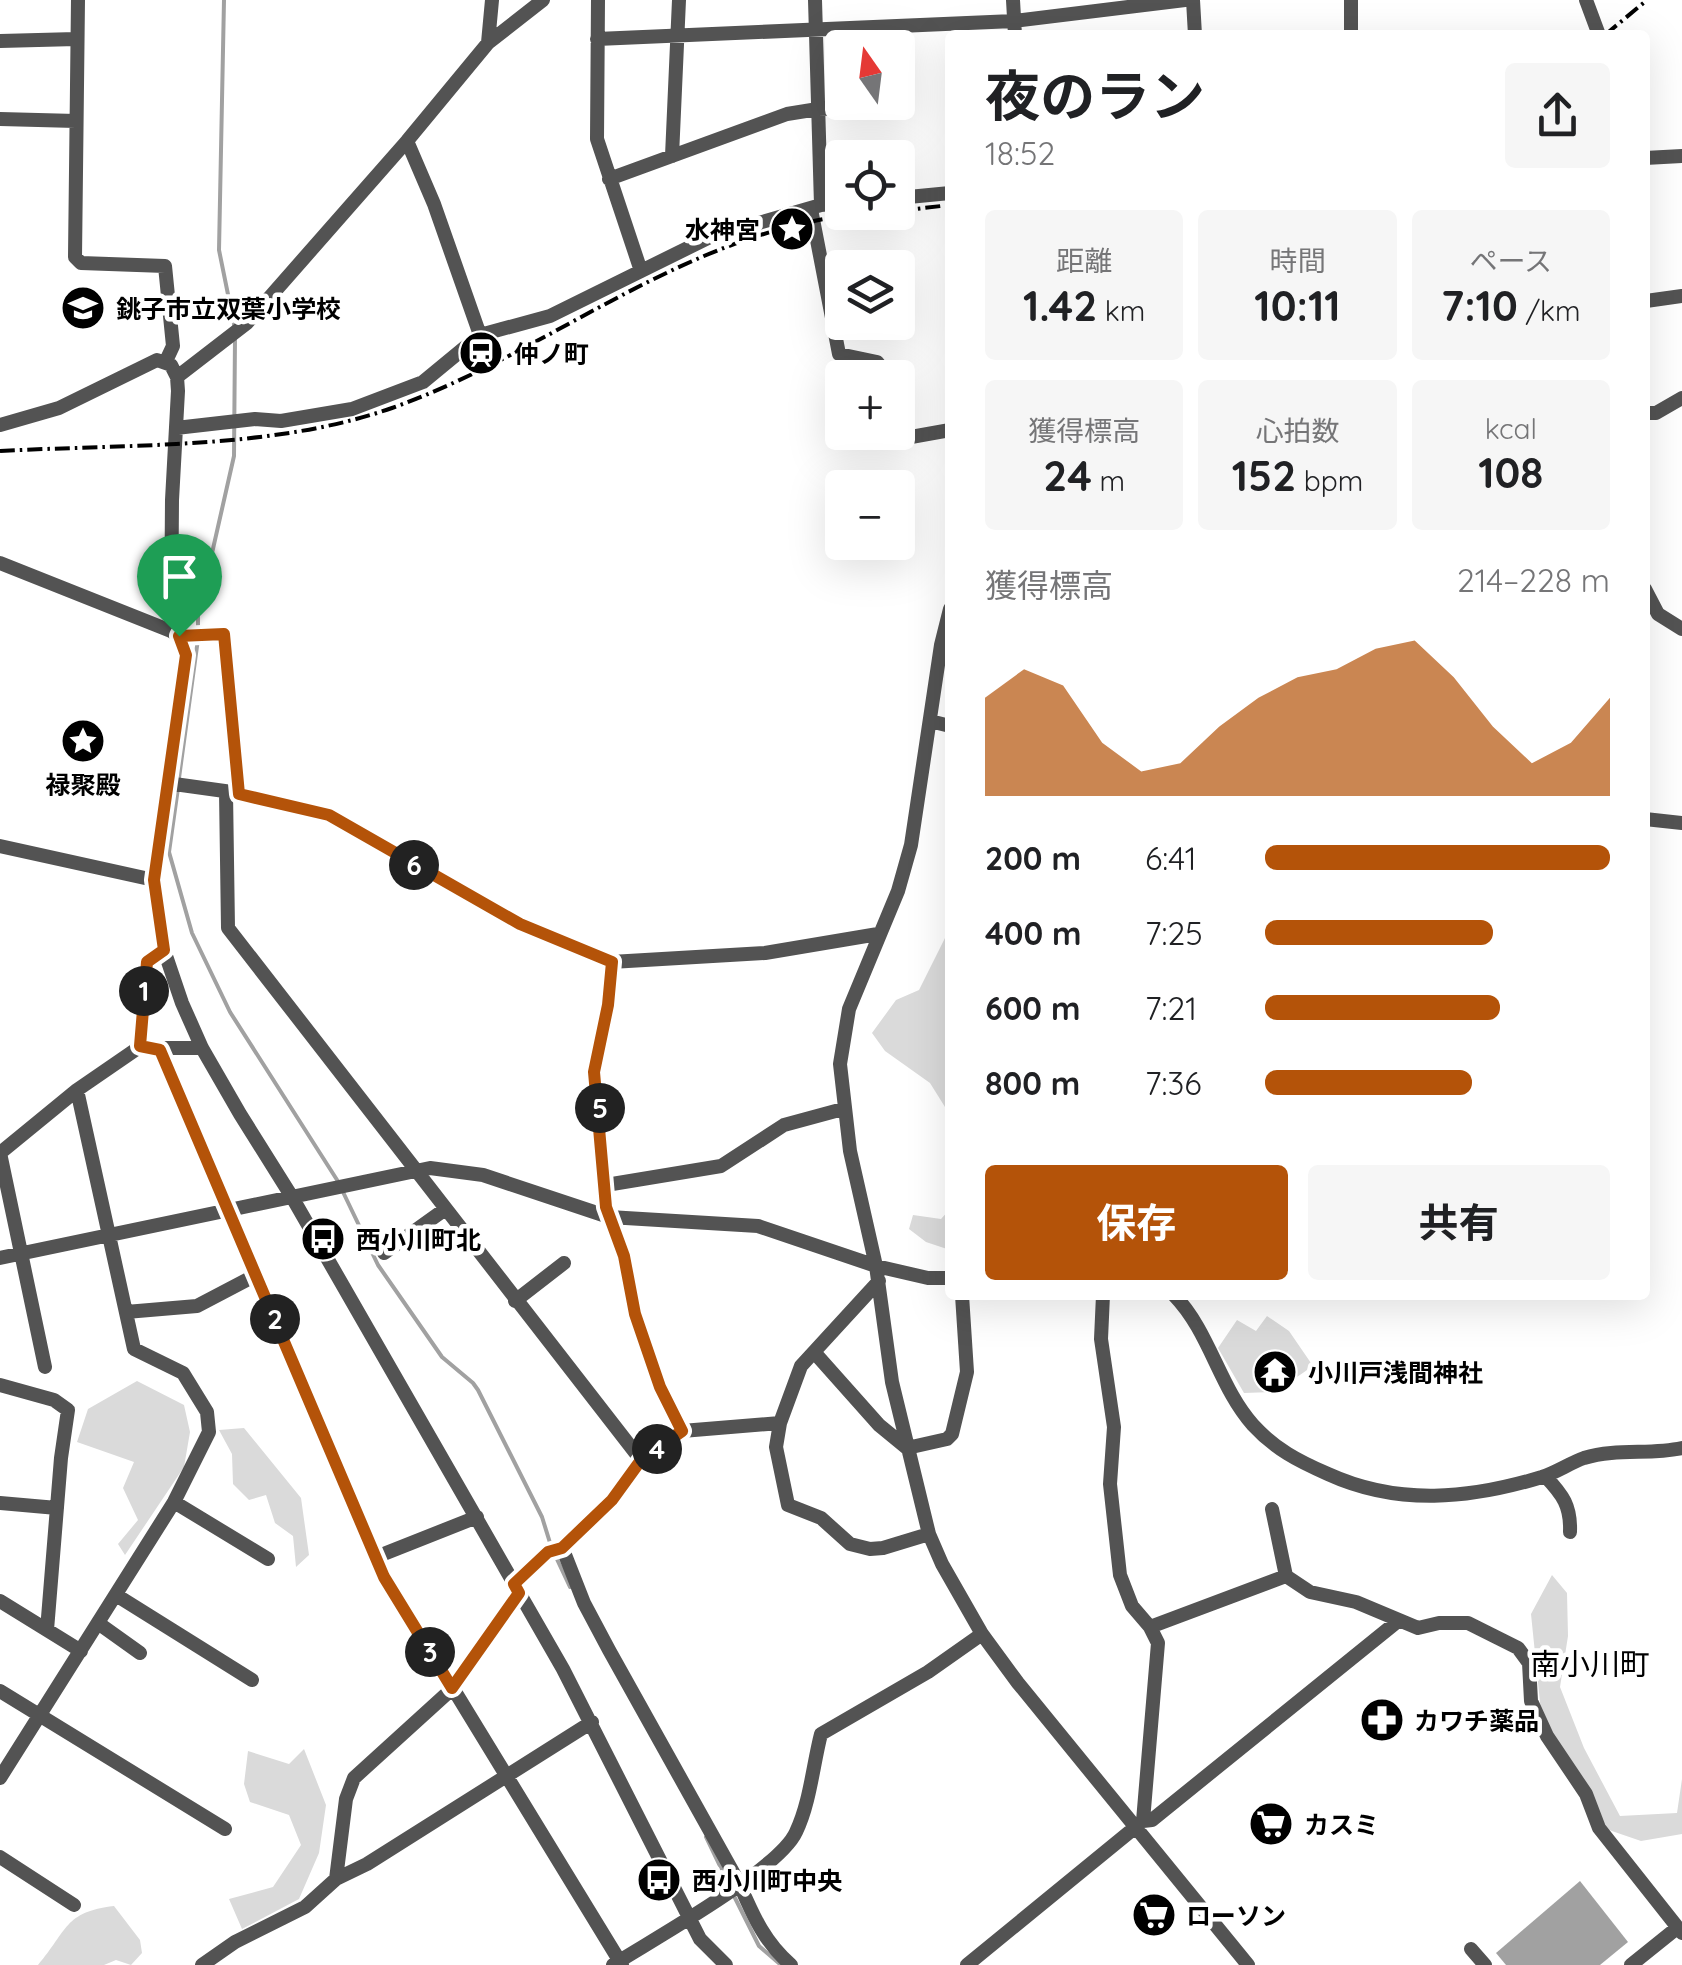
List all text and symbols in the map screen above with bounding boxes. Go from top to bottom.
north arrow [825,30,915,120]
map controls [825,30,915,560]
text: 夜のラン [985,61,1205,130]
button: share [1505,63,1610,168]
text: 18:52 [985,133,1055,173]
button: locate [825,140,915,230]
place icon: 水神宮 [769,206,815,252]
place label: 水神宮 [685,214,760,245]
text: 距離 [1056,243,1112,278]
text: 時間 [1269,243,1326,278]
text: ペース [1470,243,1552,278]
button: layers [825,250,915,340]
text: 1.42 [1023,279,1097,332]
text: 10:11 [1254,279,1341,332]
text: 7:10 [1441,279,1518,332]
school or university icon: 銚子市立双葉小学校 [60,285,106,331]
place label: 銚子市立双葉小学校 [116,293,341,324]
text: km [1097,293,1145,328]
text: /km [1518,293,1581,328]
station icon: 仲ノ町 [458,330,504,376]
place label: 仲ノ町 [514,338,589,369]
button: + [825,360,915,450]
text: kcal [1485,411,1537,446]
text: 獲得標高 [1028,413,1140,448]
text: 心拍数 [1255,413,1340,448]
text: 108 [1478,446,1543,499]
text: 24 [1043,449,1092,502]
text: 152 [1232,449,1296,502]
text: m [1092,463,1125,498]
text: bpm [1296,463,1363,498]
button: − [825,470,915,560]
pin [137,534,222,637]
icon: arrive [152,549,207,604]
text: 214–228 m [1457,560,1610,600]
text: 獲得標高 [985,565,1113,605]
place icon: 禄聚殿 [60,718,106,764]
place label: 禄聚殿 [45,769,121,800]
text: 200 m [985,838,1081,878]
text: 6:41 [1145,838,1197,878]
pin: 6 [389,840,439,890]
text: 6 [406,847,422,882]
text: 400 m [985,913,1082,953]
text: 7:25 [1145,913,1203,953]
pin: 1 [119,966,169,1016]
text: 1 [139,973,149,1008]
text: 600 m [985,988,1080,1028]
text: 7:21 [1145,988,1197,1028]
text: 800 m [985,1063,1080,1103]
text: 7:36 [1145,1063,1201,1103]
pin: 5 [575,1083,625,1133]
text: 5 [592,1090,608,1125]
button: 保存 [985,1165,1288,1280]
button: 共有 [1308,1165,1610,1280]
bus stop icon: 西小川町北 [300,1216,346,1262]
place label: 西小川町北 [356,1224,481,1255]
pin: 2 [250,1294,300,1344]
text: 2 [267,1301,283,1336]
temple icon: 小川戸浅間神社 [1252,1349,1298,1395]
place label: 小川戸浅間神社 [1308,1357,1483,1388]
pin: 4 [632,1424,682,1474]
text: 4 [649,1431,665,1466]
pin: 3 [405,1627,455,1677]
text: 3 [422,1634,438,1669]
district label: 南小川町 [1530,1645,1650,1683]
pharmacy icon: カワチ薬品 [1359,1697,1405,1743]
place label: カワチ薬品 [1414,1705,1539,1736]
supermarket icon: カスミ [1248,1801,1294,1847]
place label: カスミ [1304,1809,1379,1840]
bus stop icon: 西小川町中央 [636,1857,682,1903]
place label: 西小川町中央 [692,1865,842,1896]
supermarket icon: ローソン [1131,1892,1177,1938]
place label: ローソン [1186,1900,1286,1931]

